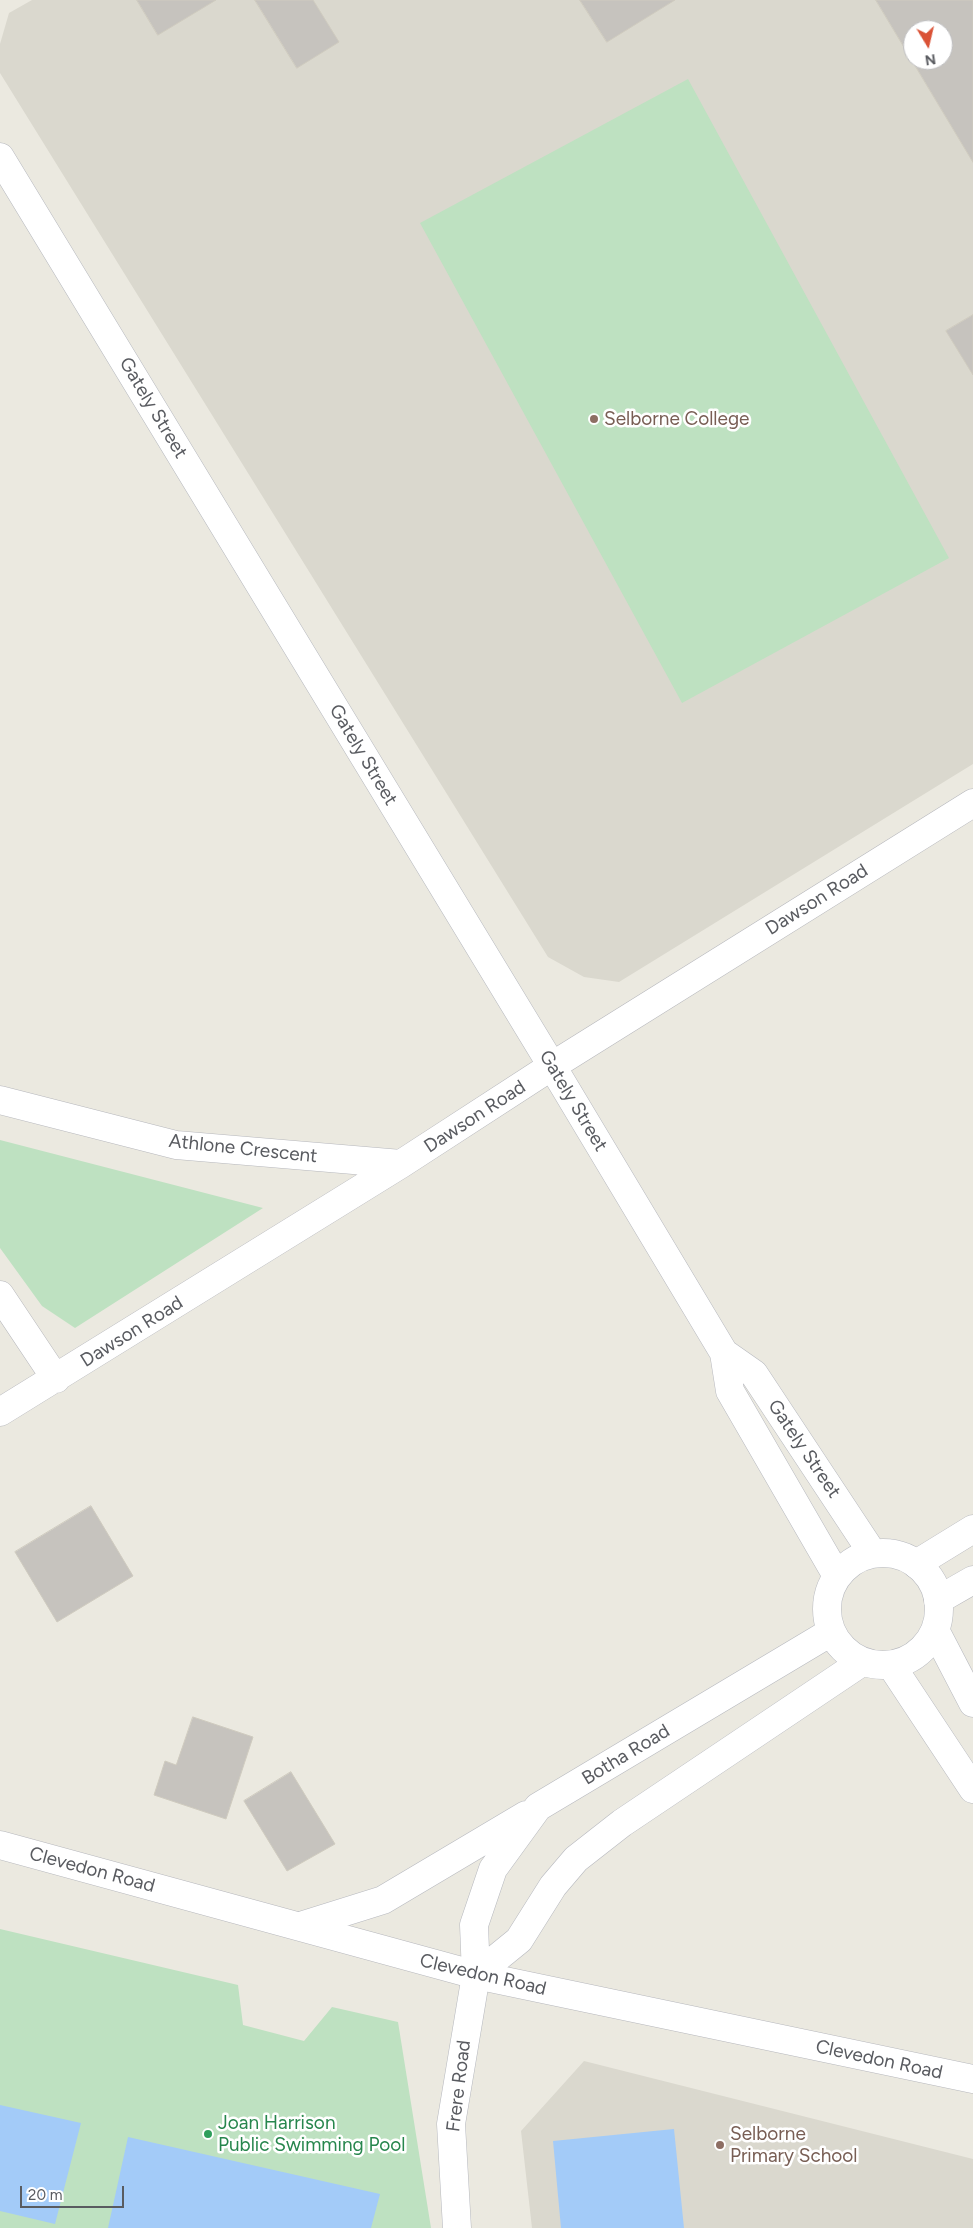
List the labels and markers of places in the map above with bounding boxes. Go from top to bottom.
place label: Selborne College [604,408,749,430]
marker: Selborne College [588,413,600,425]
place label: Joan Harrison Public Swimming Pool [218,2112,405,2156]
place label: Selborne Primary School [730,2123,857,2167]
marker: Joan Harrison Public Swimming Pool [202,2128,214,2140]
marker: Selborne Primary School [714,2139,726,2151]

